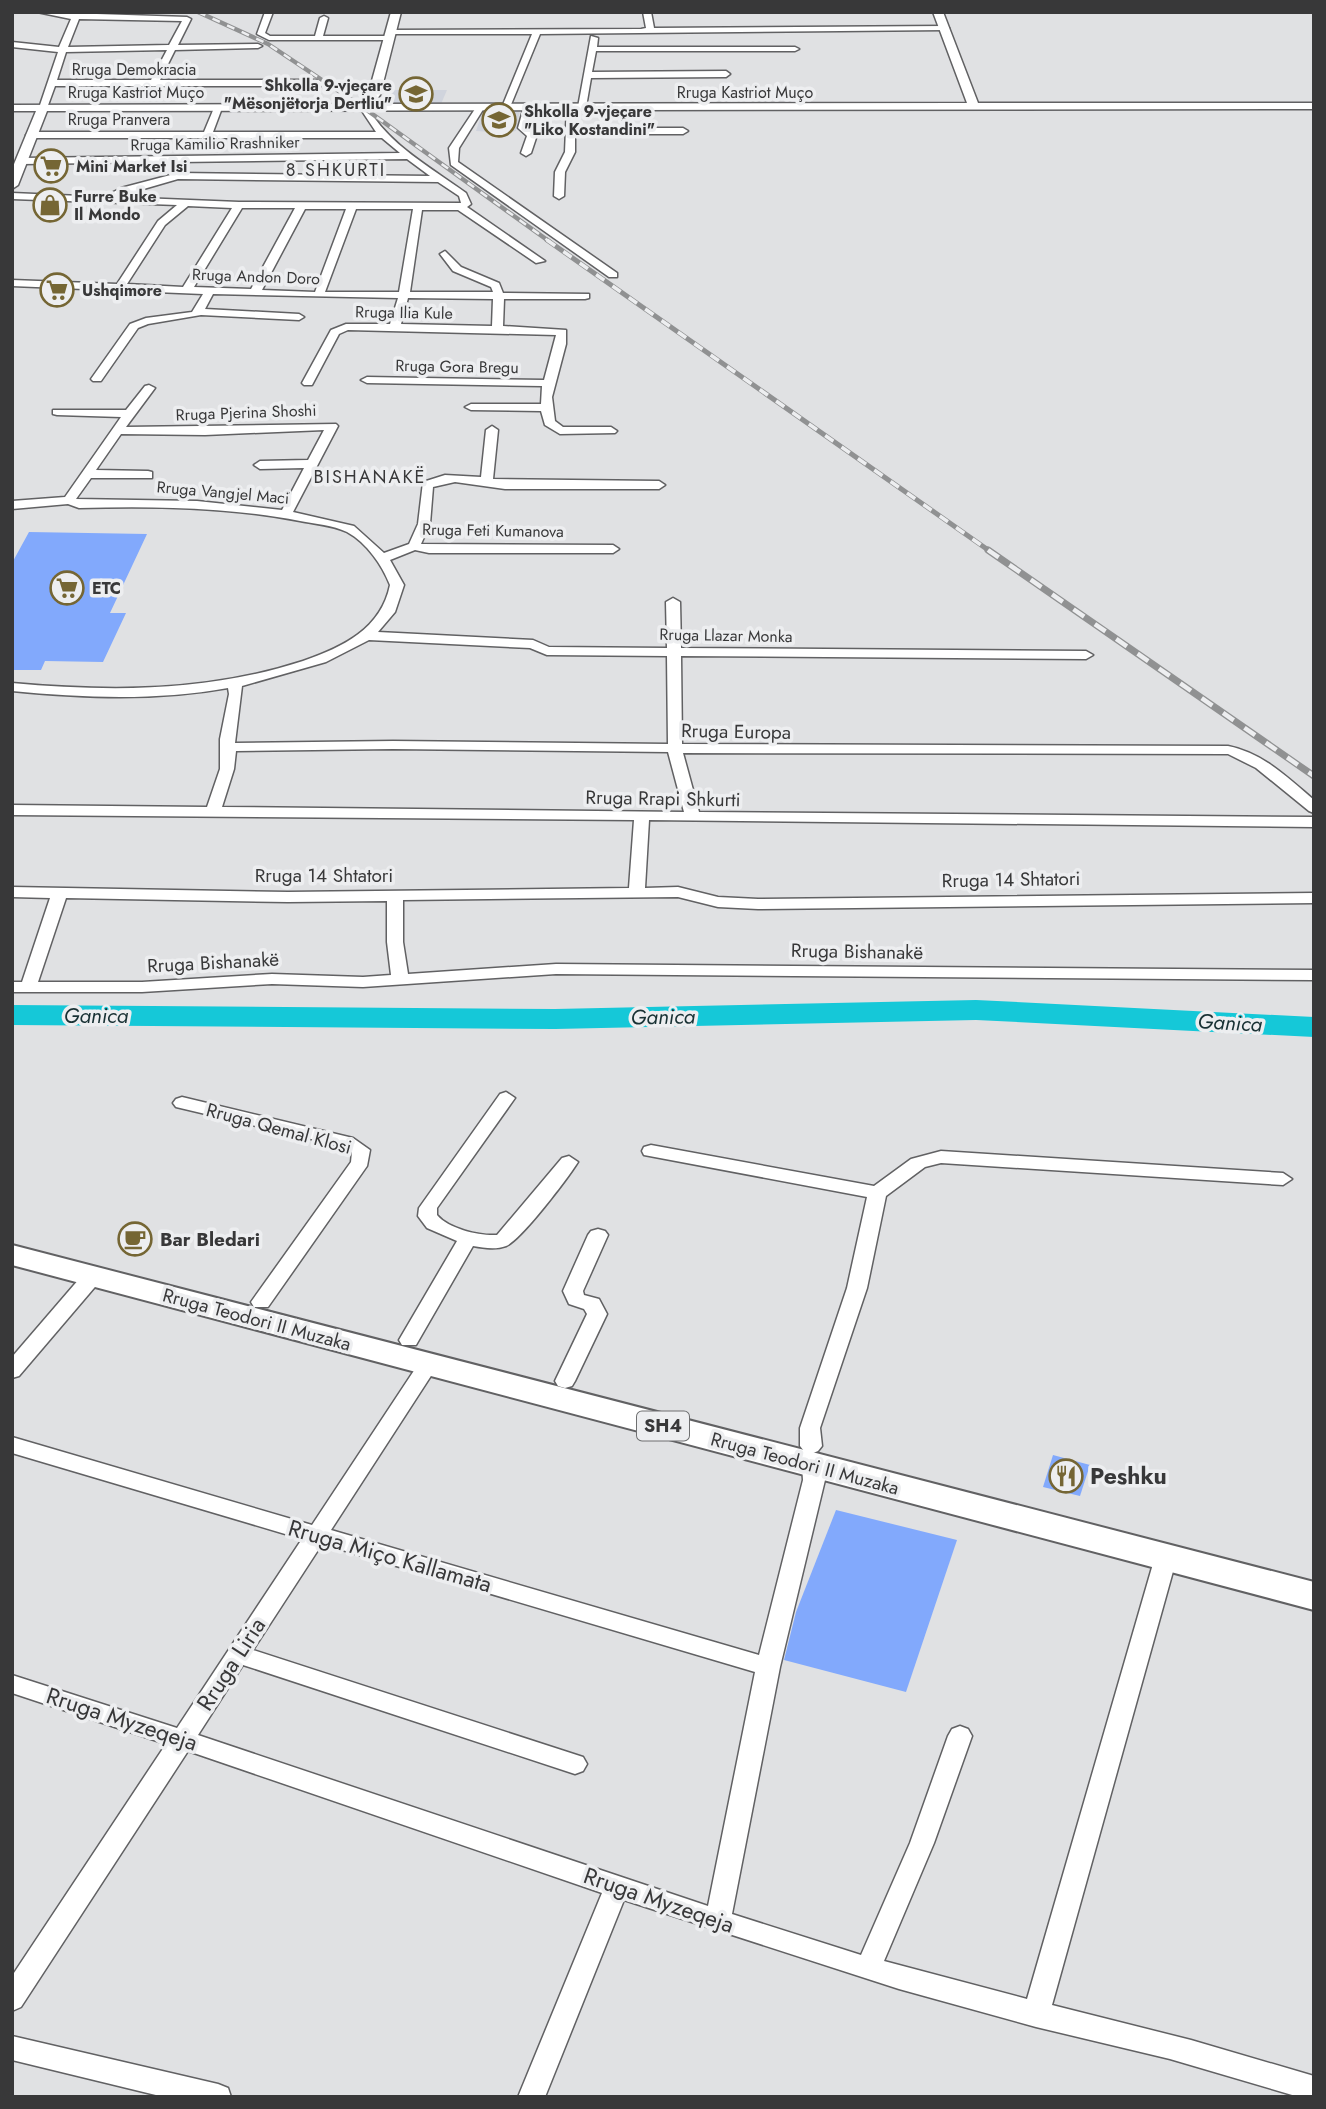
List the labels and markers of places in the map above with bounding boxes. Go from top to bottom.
place label: Shkolla 9-vjeçare "Mësonjëtorja Dertliu" [224,74,392,115]
school or university icon: Shkolla 9-vjeçare "Mësonjëtorja Dertliu" [397,75,435,113]
place label: Shkolla 9-vjeçare "Liko Kostandini" [524,100,655,141]
school or university icon: Shkolla 9-vjeçare "Liko Kostandini" [480,101,518,139]
supermarket icon: Mini Market Isi [32,147,70,185]
place label: Mini Market Isi [76,155,187,178]
place label: Furre Buke Il Mondo [74,185,157,226]
shop icon: Furre Buke Il Mondo [31,186,69,224]
supermarket icon: Ushqimore [38,271,76,309]
place label: Ushqimore [82,279,162,302]
supermarket icon: ETC [48,569,86,607]
place label: ETC [92,577,121,600]
cafe icon: Bar Bledari [116,1220,154,1258]
place label: Bar Bledari [160,1226,260,1253]
restaurant icon: Peshku [1047,1457,1085,1495]
place label: Peshku [1090,1459,1167,1493]

